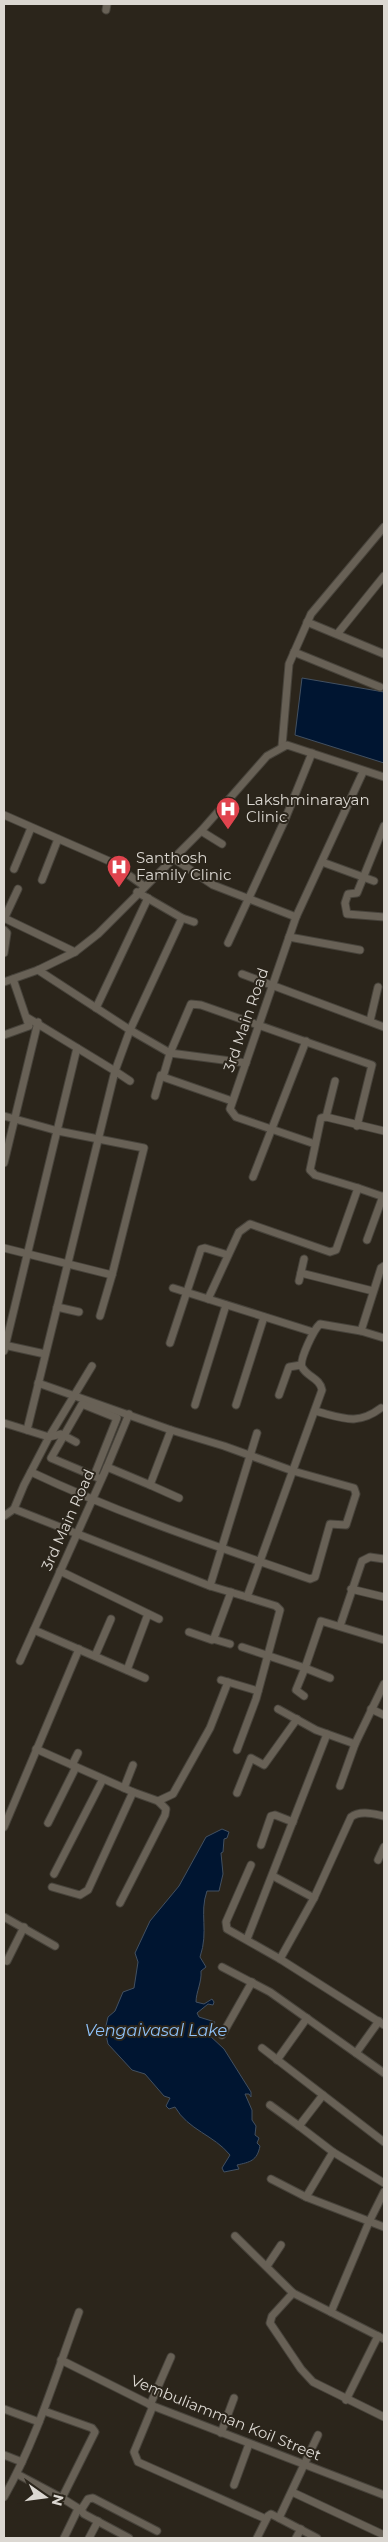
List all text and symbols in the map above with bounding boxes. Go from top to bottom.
place label: Lakshminarayan Clinic [246,790,370,826]
hospital icon: Lakshminarayan Clinic [215,796,241,830]
place label: Santhosh Family Clinic [136,848,231,884]
hospital icon: Santhosh Family Clinic [106,854,132,888]
street label: 3rd Main Road [219,965,272,1074]
street label: 3rd Main Road [37,1466,98,1573]
water label: Vengaivasal Lake [85,2021,227,2040]
street label: Vembuliamman Koil Street [128,2371,324,2464]
north arrow [20,2472,70,2522]
text: N [48,2492,68,2508]

